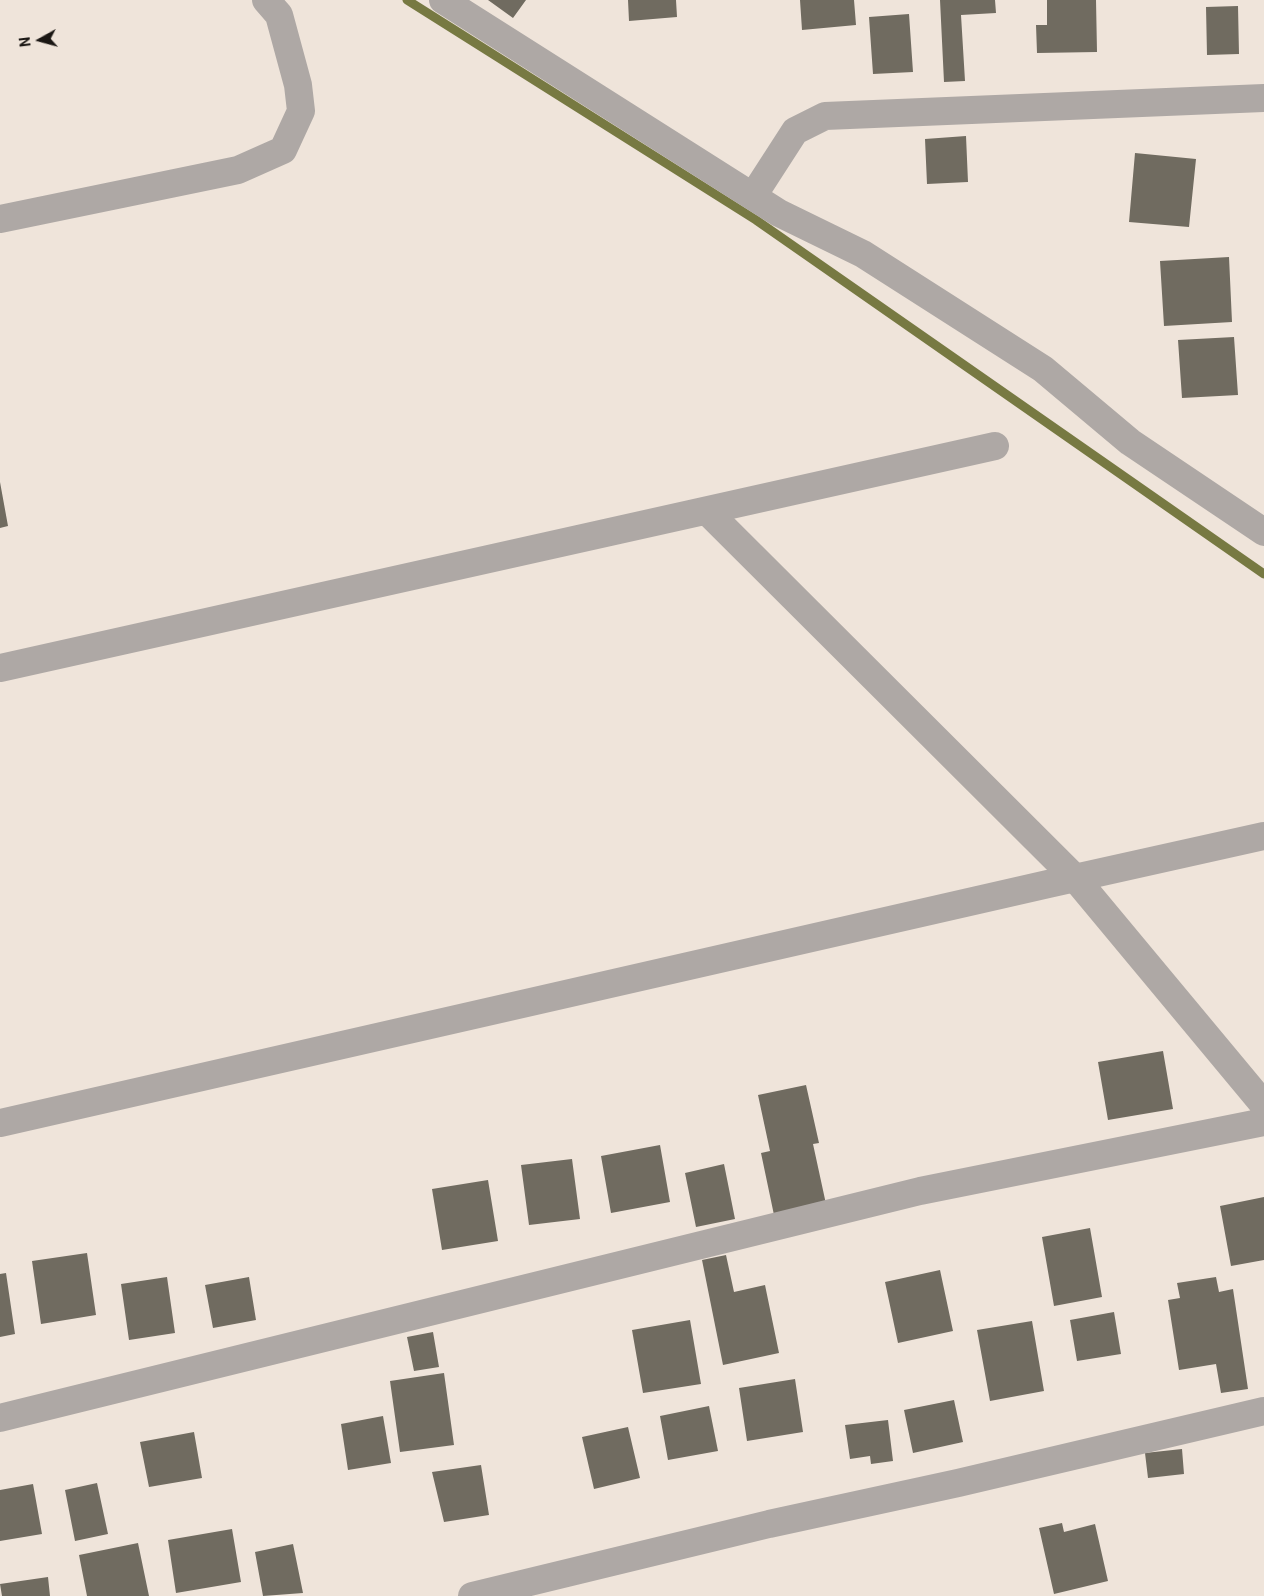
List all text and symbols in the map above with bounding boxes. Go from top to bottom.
north arrow [15,15,65,65]
text: N [17,36,34,48]

